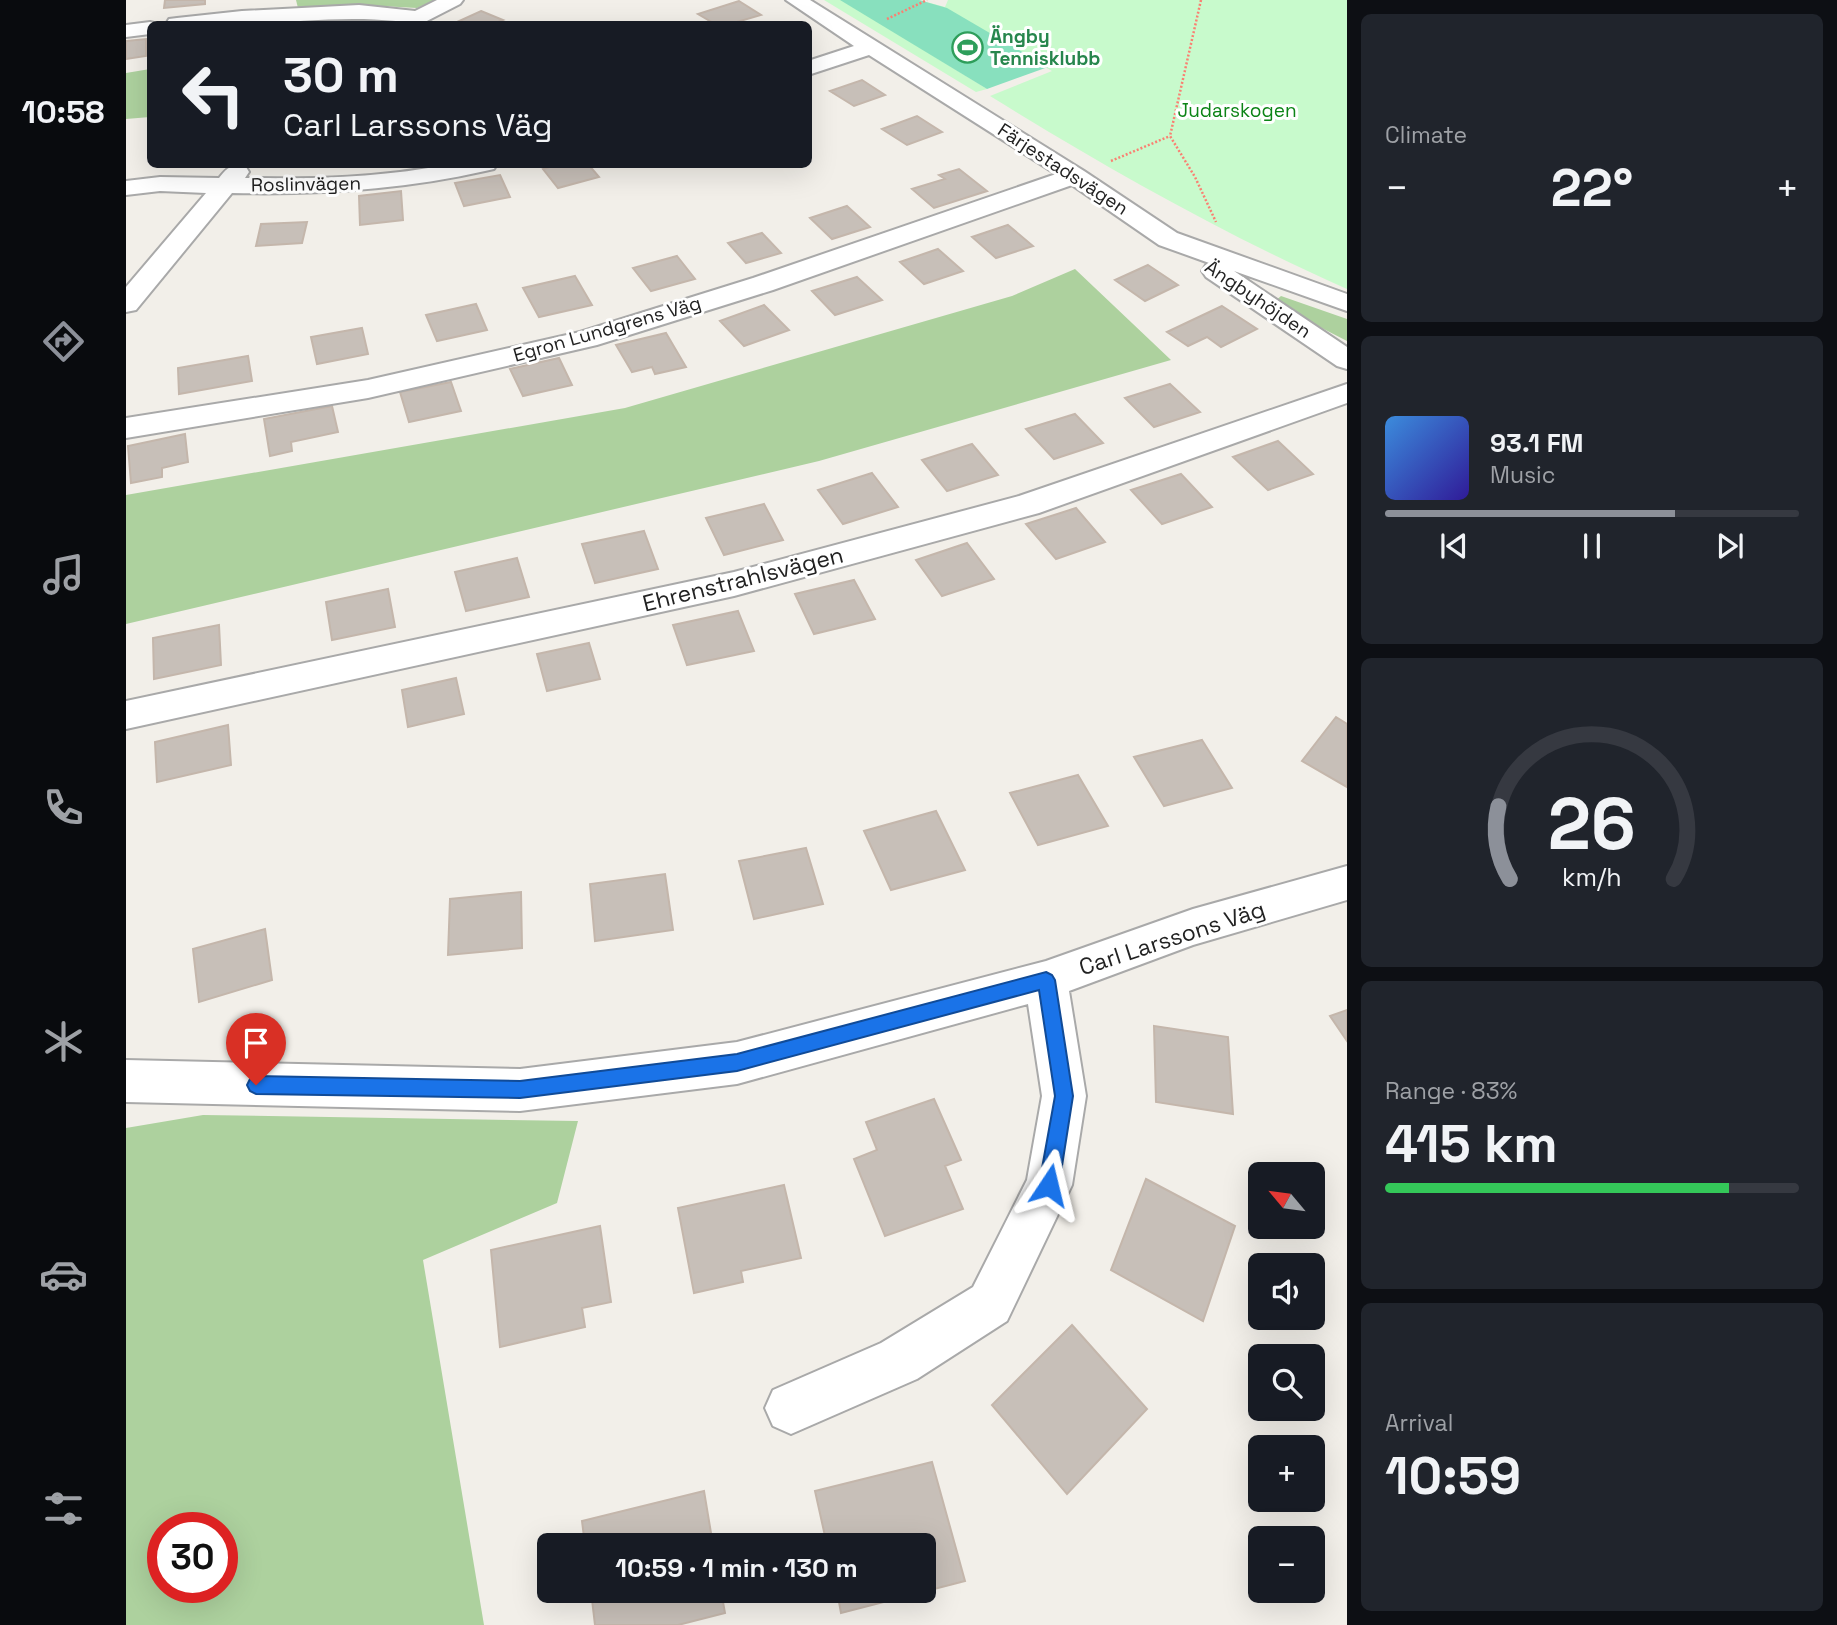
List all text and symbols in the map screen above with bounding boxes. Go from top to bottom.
place label: Ängby Tennisklubb [990,24,1101,71]
sports icon: Ängby Tennisklubb [950,30,984,64]
text: 30 m [283,44,399,106]
icon: left [168,49,259,140]
text: 10:58 [21,92,105,132]
park label: Judarskogen [1177,98,1297,123]
text: Carl Larssons Väg [283,105,553,145]
street label: Färjestadsvägen [993,117,1133,221]
text: Climate [1385,120,1467,150]
text: 22° [1551,155,1633,221]
text: − [1385,164,1409,212]
text: + [1775,164,1799,212]
street label: Roslinvägen [251,171,361,197]
street label: Ängbyhöjden [1200,254,1316,344]
street label: Egron Lundgrens Väg [510,290,704,368]
icon: directions [39,317,88,366]
text: 93.1 FM [1490,426,1583,460]
text: Music [1490,460,1555,490]
icon: previous [1435,527,1473,565]
icon: pause [1573,527,1611,565]
icon: next [1711,527,1749,565]
street label: Ehrenstrahlsvägen [640,540,846,618]
icon: music [39,550,88,599]
text: 26 [1548,777,1636,870]
icon: phone [39,783,88,832]
text: km/h [1562,860,1622,892]
street label: Carl Larssons Väg [1075,894,1269,982]
pin [226,1013,286,1085]
icon: climate [39,1017,88,1066]
icon: arrive [237,1024,275,1062]
text: Range · 83% [1385,1076,1517,1106]
text: 415 km [1385,1111,1558,1177]
position arrow [1012,1148,1086,1222]
north arrow [1248,1162,1325,1239]
map controls [1248,1162,1325,1603]
icon: car [39,1250,88,1299]
button: sound [1248,1253,1325,1330]
button: search [1248,1344,1325,1421]
text: Arrival [1385,1408,1453,1438]
button: + [1248,1435,1325,1512]
text: 10:59 [1385,1443,1521,1509]
icon: filters [39,1484,88,1533]
speed limit sign: 30 [147,1512,238,1603]
button: − [1248,1526,1325,1603]
text: 10:59 · 1 min · 130 m [615,1551,858,1585]

